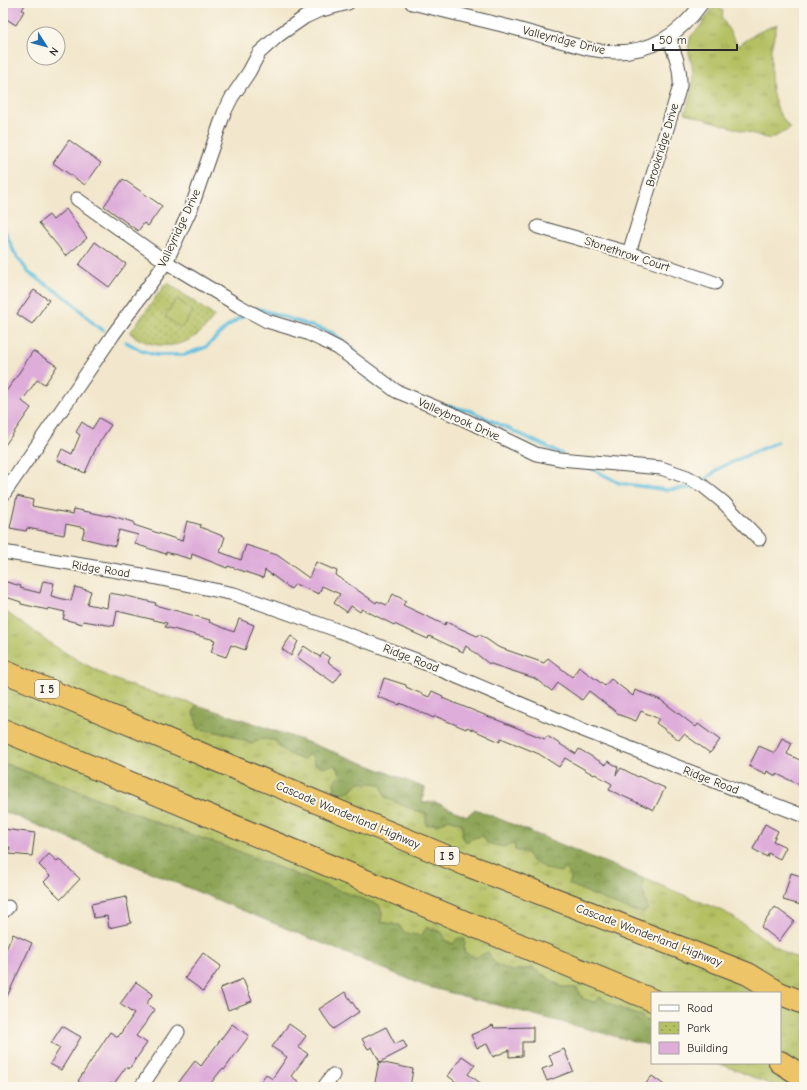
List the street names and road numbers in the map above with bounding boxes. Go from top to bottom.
street label: Valleyridge Drive [521,23,607,57]
street label: Brookridge Drive [643,102,681,188]
street label: Valleyridge Drive [155,187,203,269]
street label: Stonethrow Court [583,234,672,275]
street label: Valleybrook Drive [416,395,502,443]
street label: Ridge Road [71,558,131,580]
street label: Ridge Road [381,641,441,675]
road number: I 5 [35,680,59,698]
street label: Ridge Road [681,763,741,797]
street label: Cascade Wonderland Highway [274,778,423,852]
road number: I 5 [435,847,459,865]
street label: Cascade Wonderland Highway [574,901,725,970]

